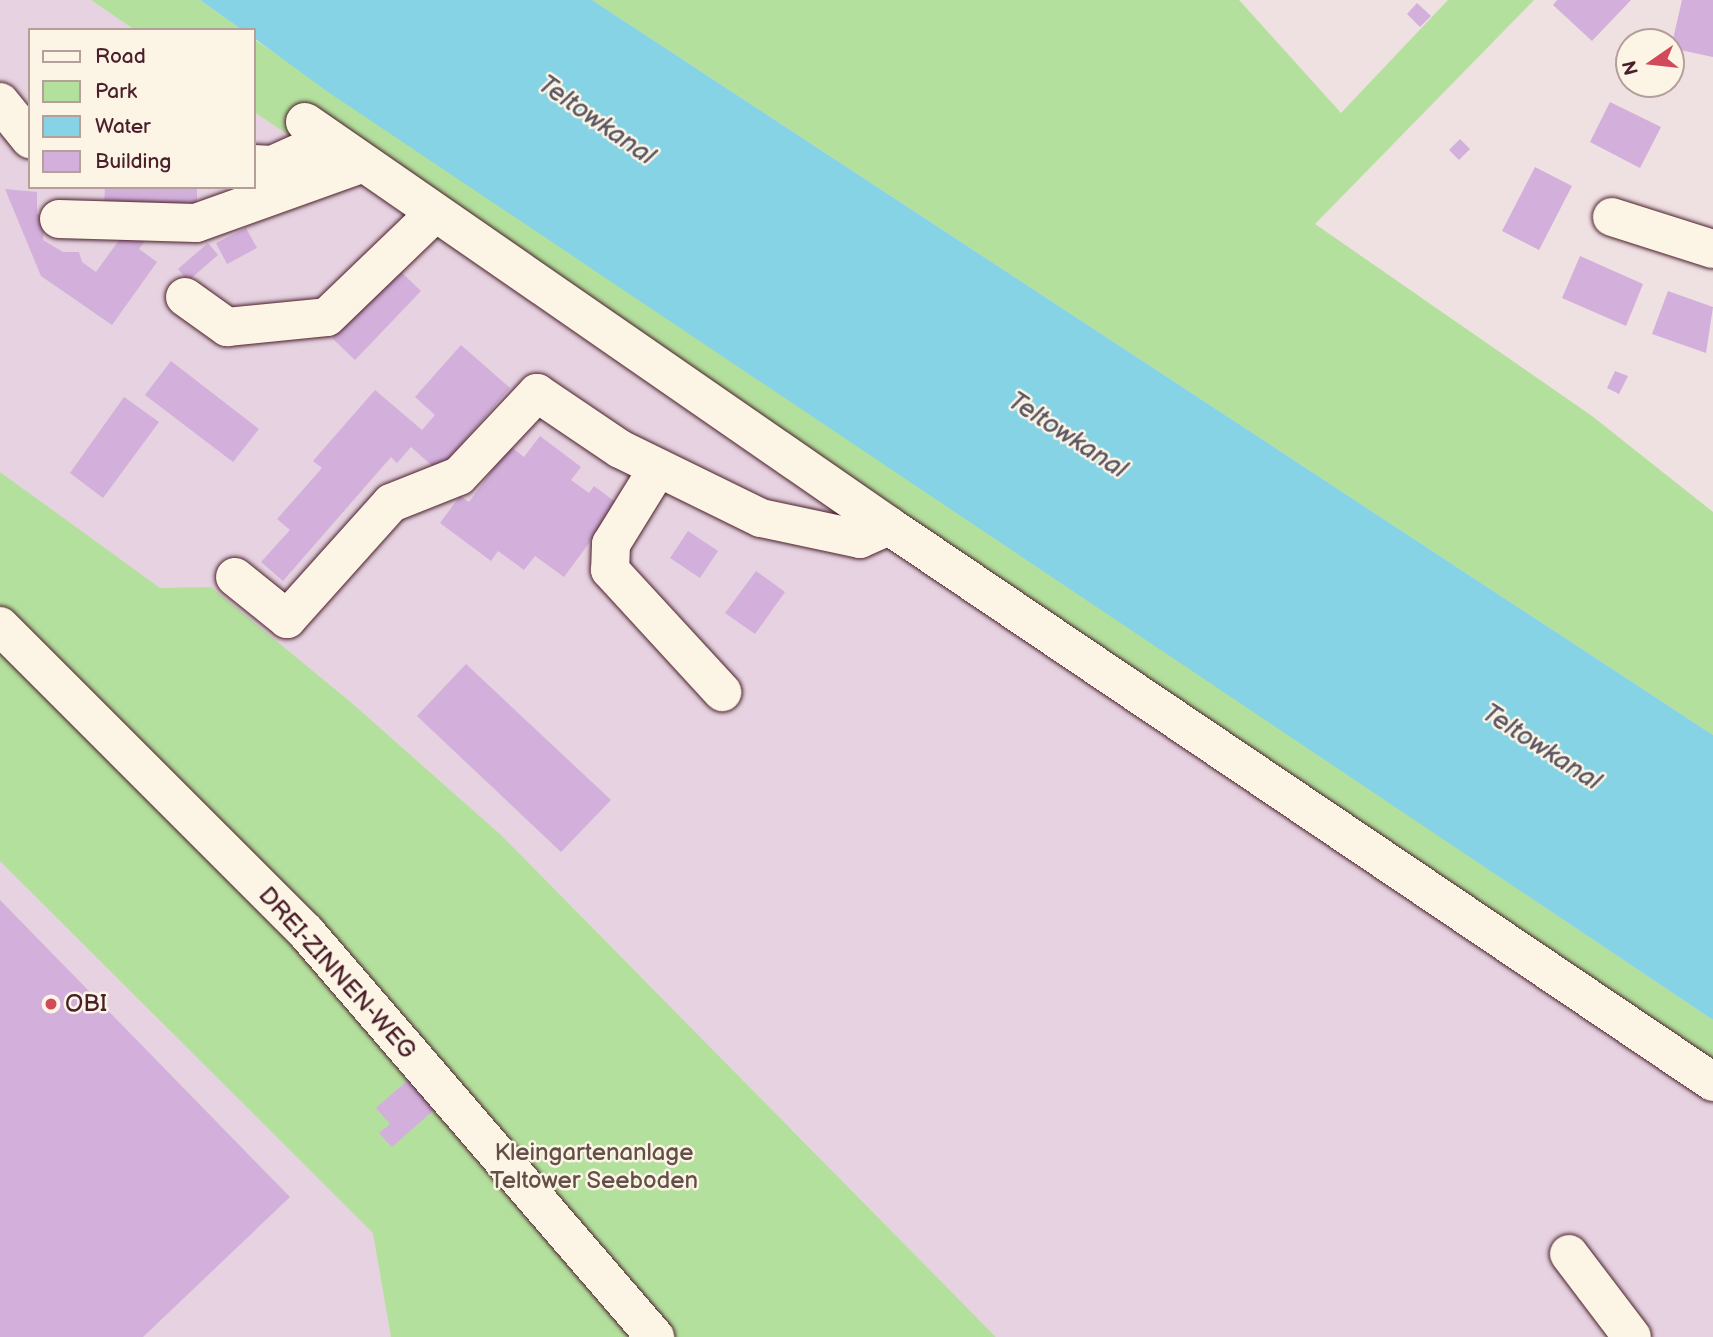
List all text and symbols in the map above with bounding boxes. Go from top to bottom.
legend [28,28,256,189]
north arrow [1615,28,1685,98]
text: Road [95,44,146,69]
text: N [1618,58,1644,77]
water label: Teltowkanal [532,69,660,173]
text: Park [95,79,137,104]
text: Water [95,114,151,139]
text: Building [95,149,171,174]
water label: Teltowkanal [1002,386,1132,486]
water label: Teltowkanal [1476,698,1606,798]
street label: DREI-ZINNEN-WEG [252,881,422,1065]
place label: OBI [65,990,107,1018]
marker: OBI [43,996,59,1012]
park label: Kleingartenanlage Teltower Seeboden [490,1139,698,1195]

